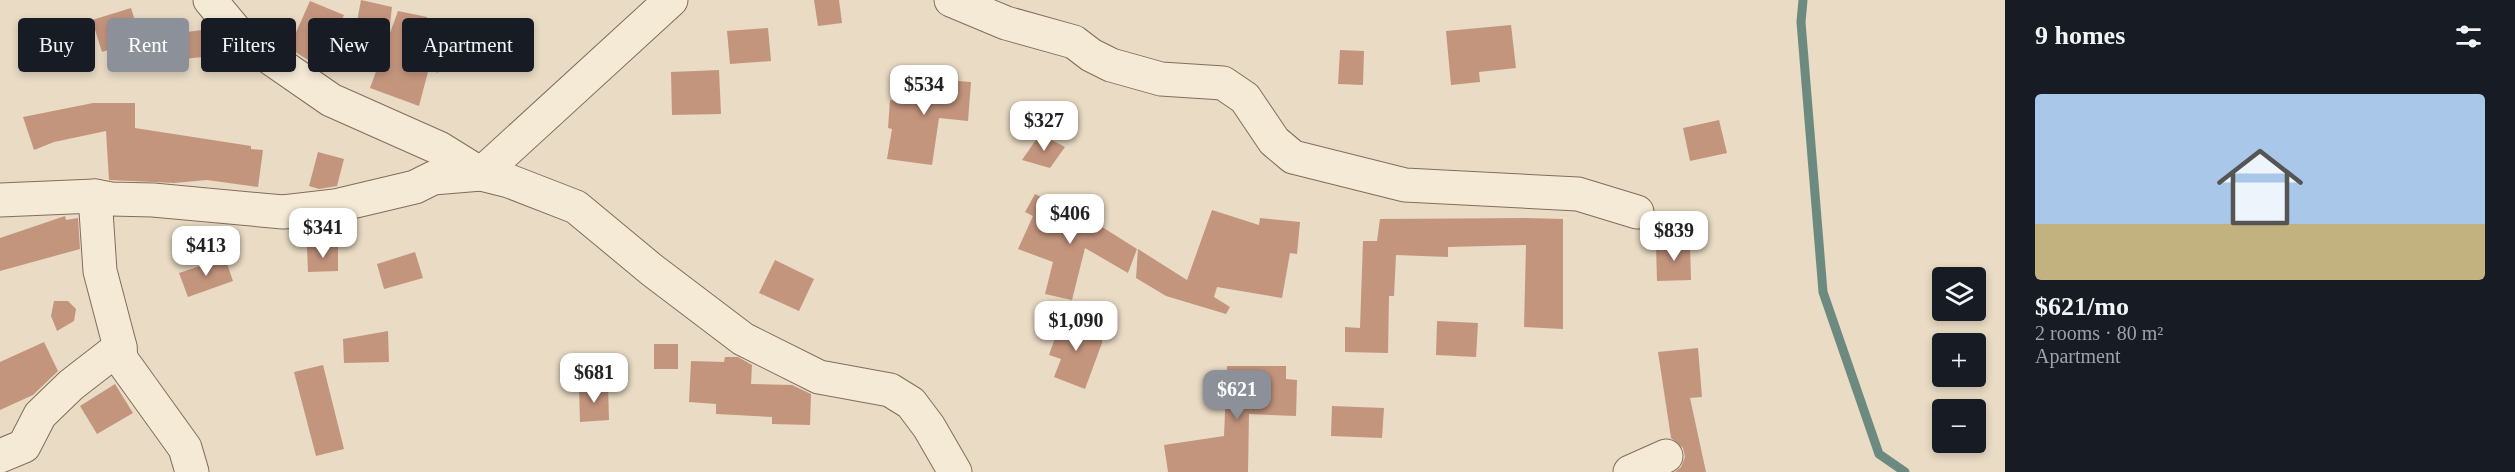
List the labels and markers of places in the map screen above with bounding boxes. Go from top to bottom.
pin: $534 [888,65,960,116]
pin: $327 [1008,101,1080,152]
pin: $406 [1034,194,1106,245]
pin: $341 [287,208,359,259]
pin: $839 [1638,211,1710,262]
pin: $413 [170,226,242,277]
pin: $1,090 [1027,301,1125,352]
pin: $681 [558,353,630,404]
pin: $621 [1201,370,1273,421]

